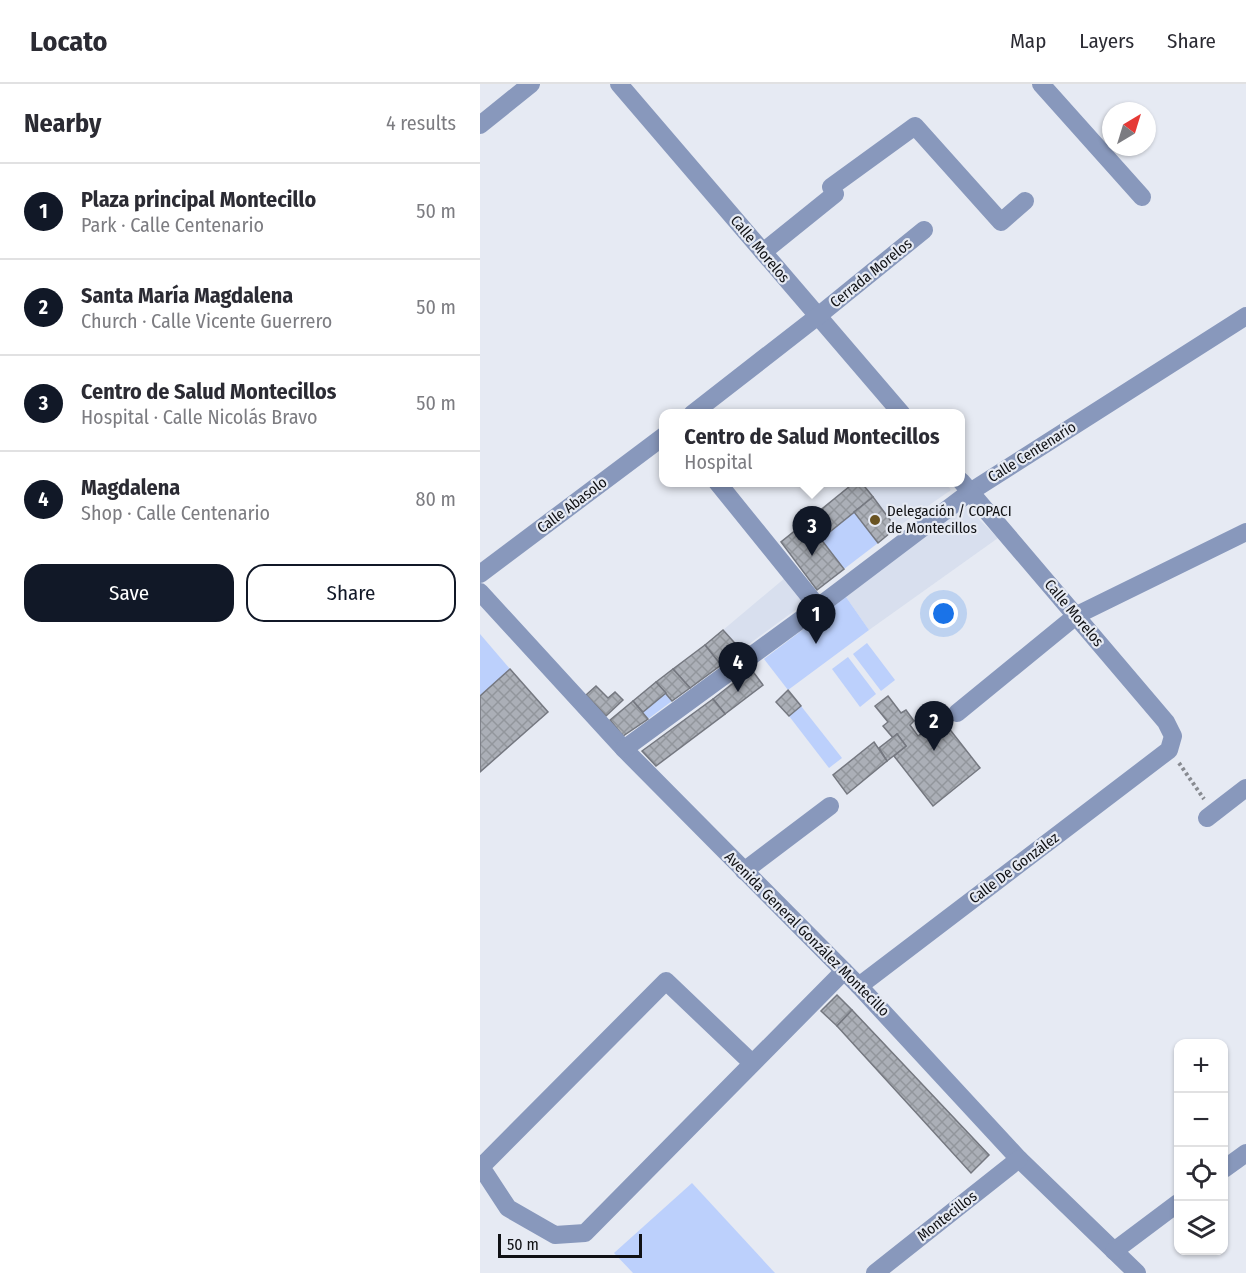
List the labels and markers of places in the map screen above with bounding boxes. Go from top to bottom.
place label: Delegación / COPACI de Montecillos [887,502,1012,537]
pin: 3 [792,506,832,556]
marker: Delegación / COPACI de Montecillos [868,513,882,527]
pin: 1 [796,594,836,644]
pin: 4 [718,642,758,692]
pin: 2 [914,702,954,751]

